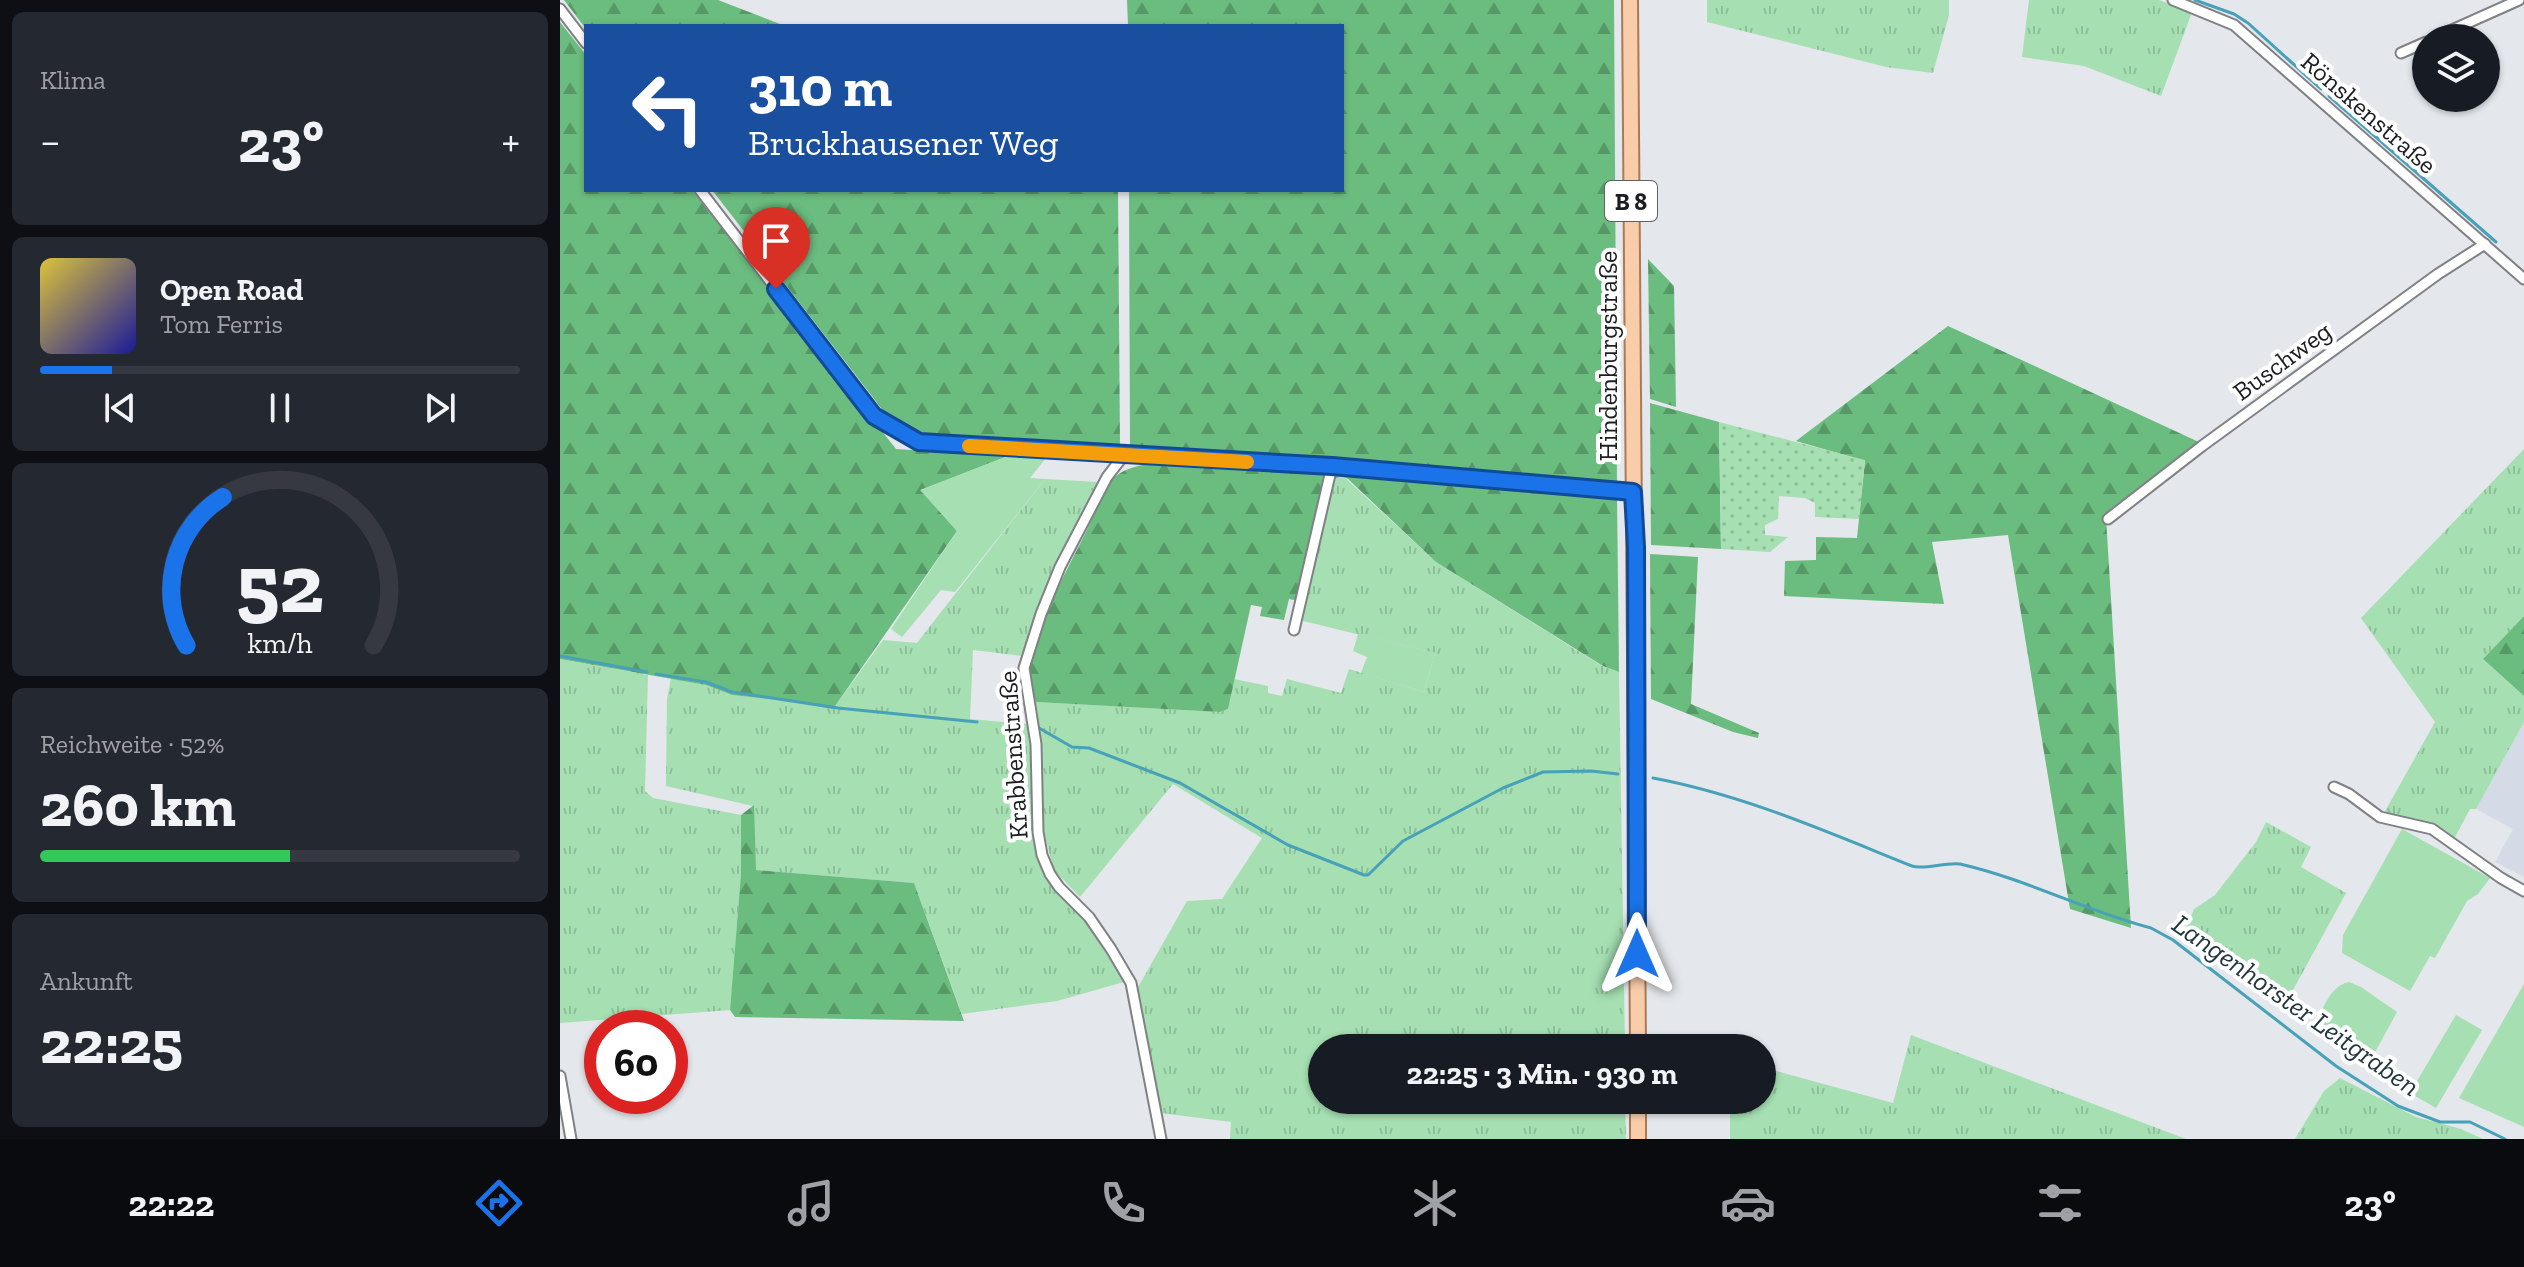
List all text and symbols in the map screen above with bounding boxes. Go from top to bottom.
map controls [2412,24,2500,112]
button: layers [2412,24,2500,112]
street label: Rönskenstraße [2295,45,2443,181]
text: 310 m [748,53,892,120]
icon: left [616,56,720,160]
text: Klima [40,64,106,96]
text: 23° [238,105,324,177]
text: − [40,114,61,167]
text: + [501,114,520,167]
text: Bruckhausener Weg [748,121,1059,164]
road number: B 8 [1605,181,1657,221]
pin [742,207,810,289]
icon: arrive [754,219,798,263]
street label: Hindenburgstraße [1592,251,1624,461]
text: Open Road [160,272,303,308]
text: Tom Ferris [160,308,283,340]
street label: Buschweg [2227,315,2337,407]
icon: previous [98,386,142,430]
icon: pause [258,386,302,430]
icon: next [418,386,462,430]
text: 52 [236,532,324,632]
text: km/h [247,626,313,660]
street label: Krabbenstraße [991,670,1035,840]
text: Reichweite · 52% [40,728,224,760]
text: 260 km [40,769,236,841]
water label: Langenhorster Leitgraben [2166,907,2426,1103]
position arrow [1595,912,1679,996]
text: Ankunft [40,965,133,997]
text: 22:25 [40,1006,183,1078]
speed limit sign: 60 [584,1010,688,1114]
text: 22:25 · 3 Min. · 930 m [1407,1056,1677,1092]
icon: directions [471,1175,527,1231]
icon: music [783,1175,839,1231]
icon: phone [1095,1175,1151,1231]
icon: climate [1407,1175,1463,1231]
icon: car [1720,1175,1776,1231]
icon: filters [2032,1175,2088,1231]
text: 22:22 [128,1182,214,1225]
text: 23° [2344,1182,2396,1225]

